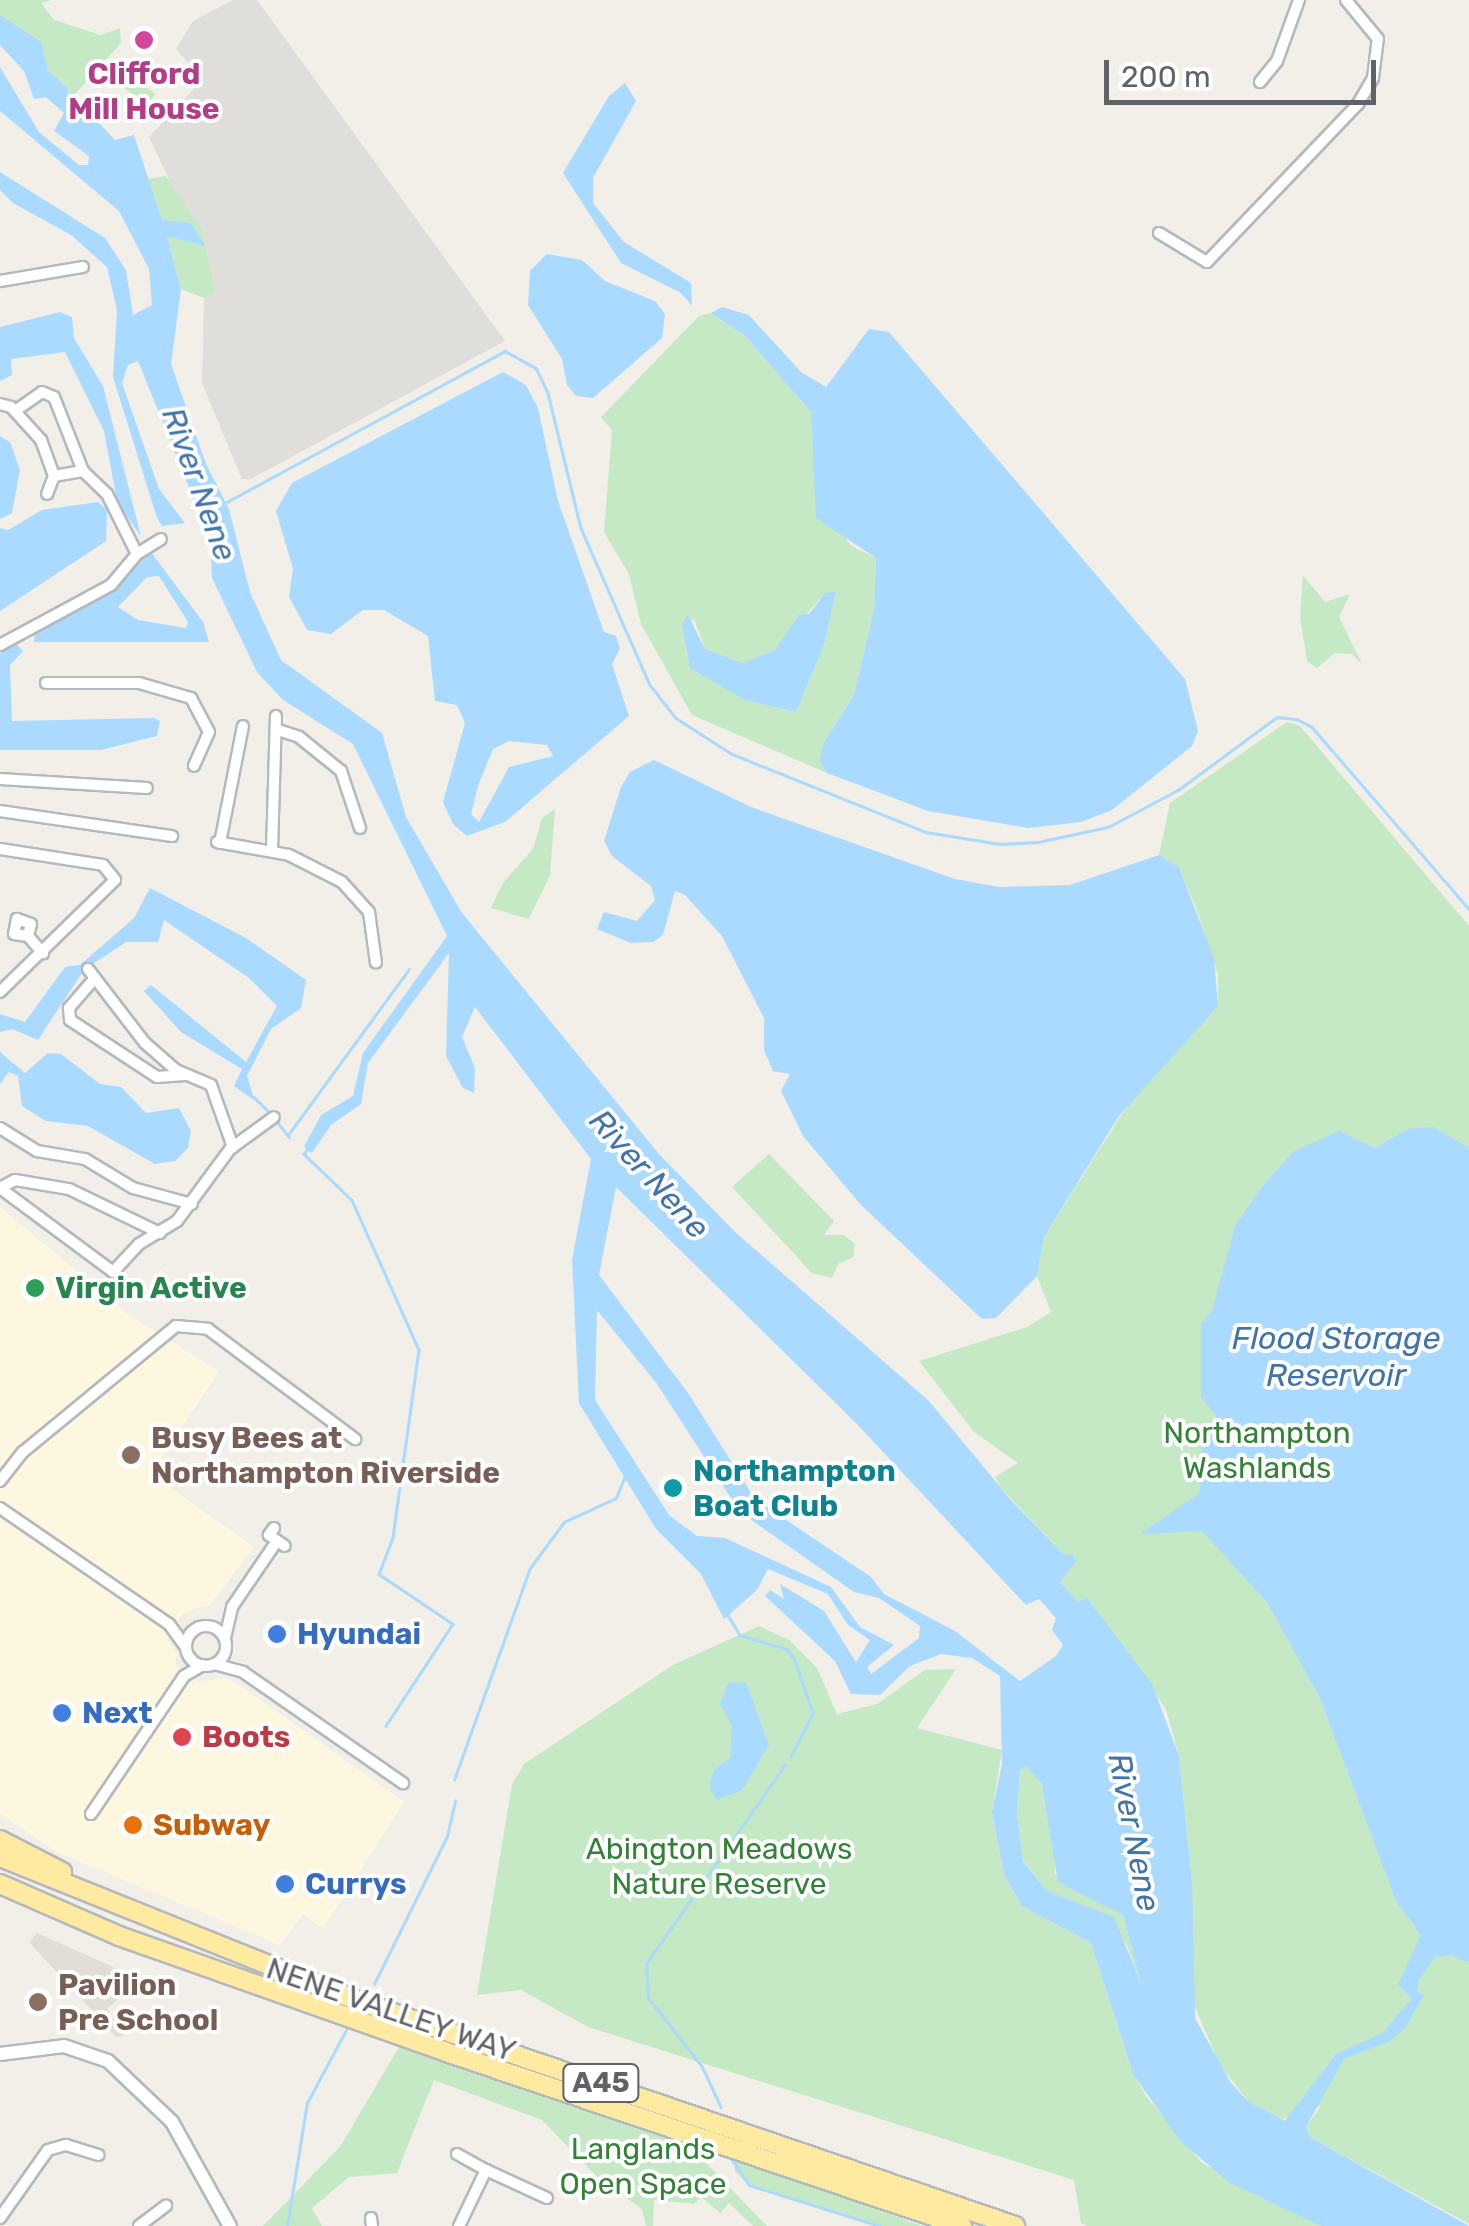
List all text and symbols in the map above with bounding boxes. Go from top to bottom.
marker: Clifford Mill House [133,29,155,51]
scale bar [1109,40,1382,102]
place label: Clifford Mill House [68,56,220,126]
text: 200 m [1121,59,1211,95]
water label: River Nene [153,402,245,566]
water label: River Nene [581,1101,717,1247]
place label: Virgin Active [55,1270,247,1306]
marker: Virgin Active [24,1277,46,1299]
water label: Flood Storage Reservoir [1232,1320,1440,1395]
park label: Northampton Washlands [1163,1415,1351,1486]
place label: Busy Bees at Northampton Riverside [151,1420,500,1490]
marker: Busy Bees at Northampton Riverside [120,1444,142,1466]
place label: Northampton Boat Club [693,1453,896,1524]
marker: Northampton Boat Club [662,1477,684,1499]
place label: Hyundai [297,1616,421,1652]
marker: Hyundai [266,1623,288,1645]
place label: Next [82,1695,153,1731]
marker: Next [51,1702,73,1724]
place label: Boots [202,1719,290,1755]
marker: Boots [171,1726,193,1748]
water label: River Nene [1100,1749,1168,1915]
place label: Subway [153,1807,270,1843]
marker: Subway [122,1814,144,1836]
park label: Abington Meadows Nature Reserve [586,1831,852,1902]
place label: Currys [305,1866,407,1902]
marker: Currys [274,1873,296,1895]
street label: NENE VALLEY WAY [261,1950,521,2070]
place label: Pavilion Pre School [58,1967,218,2038]
marker: Pavilion Pre School [27,1991,49,2013]
road number: A45 [561,2060,641,2106]
park label: Langlands Open Space [560,2131,726,2202]

